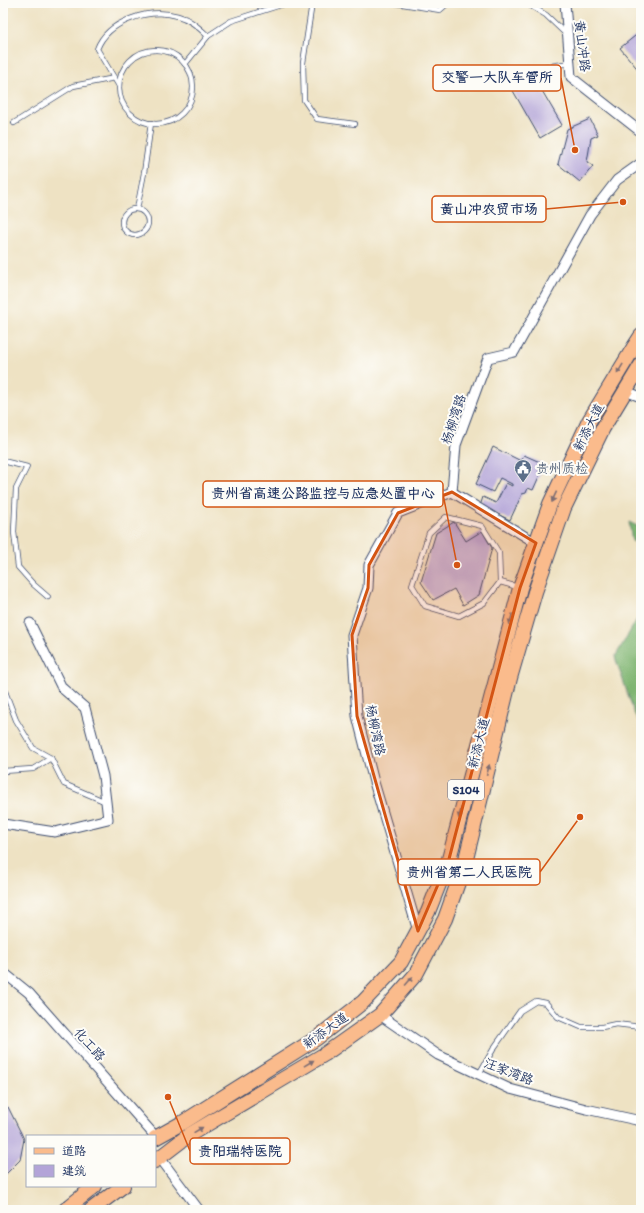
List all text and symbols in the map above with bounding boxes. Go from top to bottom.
street label: 黄山冲路 [572,19,593,73]
callout: 交警一大队车管所 [433,65,561,91]
text: 交警一大队车管所 [441,69,553,86]
callout: 黄山冲农贸市场 [432,196,546,222]
text: 黄山冲农贸市场 [440,201,538,218]
one-way arrow [617,363,624,375]
street label: 杨柳湾路 [438,392,469,446]
street label: 新添大道 [570,401,607,454]
public building icon: 贵州质检 [513,458,533,483]
place label: 贵州质检 [536,461,588,476]
callout: 贵州省高速公路监控与应急处置中心 [203,481,443,507]
text: 贵州省高速公路监控与应急处置中心 [211,485,435,502]
one-way arrow [551,491,557,502]
one-way arrow [508,614,514,626]
street label: 杨柳湾路 [363,703,388,757]
street label: 新添大道 [465,716,492,770]
one-way arrow [485,763,491,775]
road number: S104 [448,780,484,800]
one-way arrow [457,807,463,819]
callout: 贵州省第二人民医院 [398,859,540,885]
text: 贵州省第二人民医院 [406,864,532,881]
one-way arrow [404,976,413,987]
street label: 新添大道 [300,1009,351,1052]
street label: 化工路 [71,1025,108,1064]
street label: 汪家湾路 [482,1055,536,1088]
one-way arrow [303,1060,315,1067]
one-way arrow [193,1126,203,1134]
legend [26,1135,156,1187]
callout: 贵阳瑞特医院 [190,1138,290,1164]
text: 贵阳瑞特医院 [198,1143,282,1160]
text: 道路 [62,1144,86,1158]
text: 建筑 [62,1164,86,1178]

